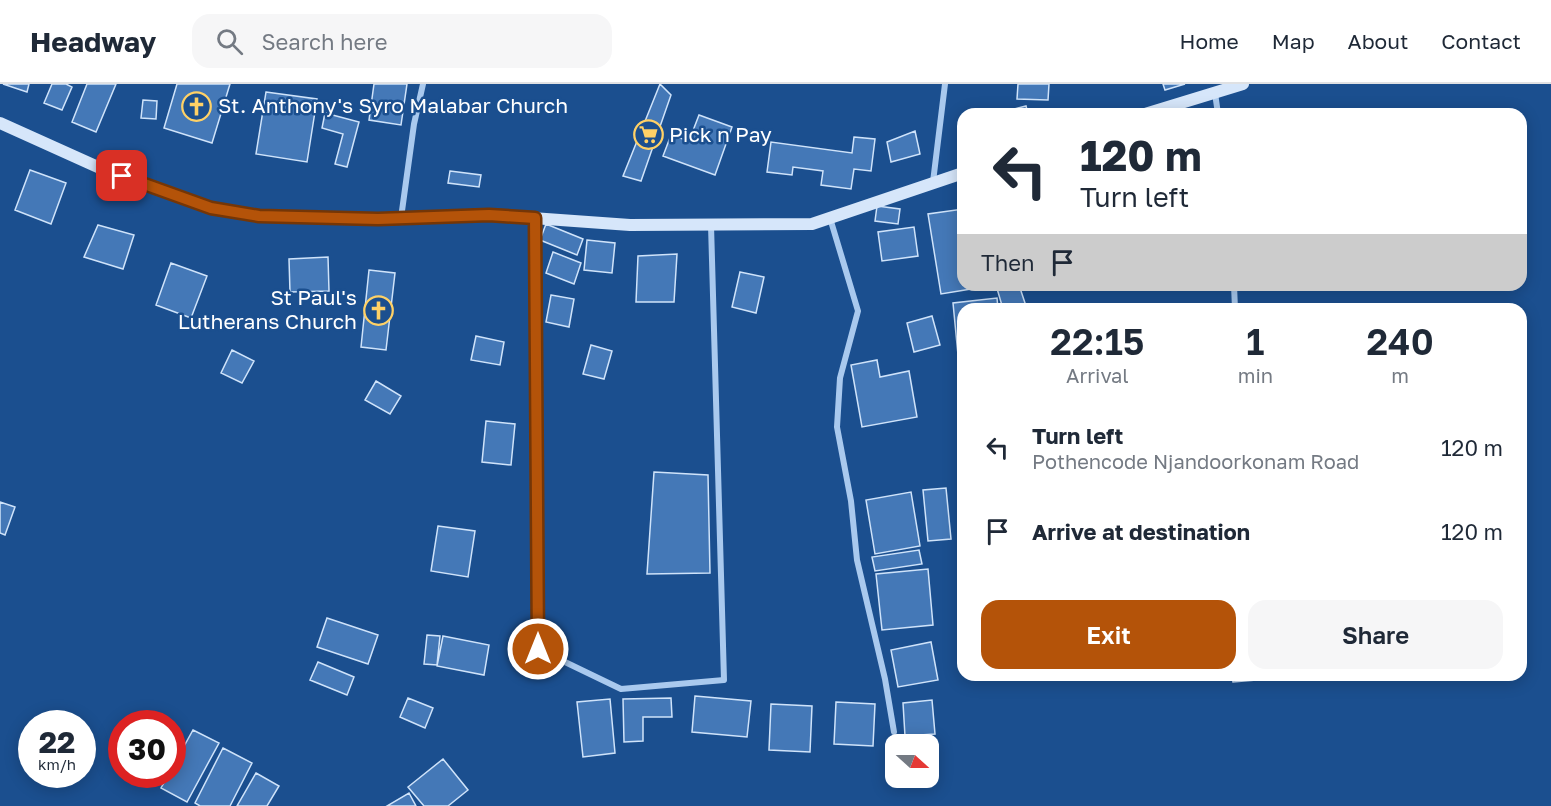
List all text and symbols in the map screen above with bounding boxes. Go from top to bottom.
search box [192,14,612,68]
text: Headway [30,25,156,58]
icon: search [213,25,246,58]
text: Search here [261,28,387,55]
text: Home [1179,28,1239,54]
text: Map [1272,28,1315,54]
text: About [1348,28,1408,54]
text: Contact [1441,28,1521,54]
church icon: St. Anthony's Syro Malabar Church [181,90,213,122]
place label: St. Anthony's Syro Malabar Church [218,92,568,118]
supermarket icon: Pick n Pay [632,119,664,151]
place label: Pick n Pay [669,121,772,147]
text: 120 m [1080,130,1202,180]
icon: left [981,132,1059,210]
pin [96,150,147,201]
icon: arrive [105,159,138,192]
text: Turn left [1080,181,1189,213]
icon: arrive [1046,246,1079,279]
text: Then [981,249,1034,276]
place label: St Paul's Lutherans Church [178,284,357,334]
church icon: St Paul's Lutherans Church [362,294,394,326]
text: 22:15 [1050,320,1144,363]
text: 1 [1246,320,1264,363]
text: 240 [1366,320,1434,363]
text: Arrival [1066,363,1129,387]
text: min [1238,363,1273,387]
text: m [1391,363,1409,387]
text: Turn left [1032,422,1123,449]
icon: left [981,431,1014,464]
text: 120 m [1441,434,1503,461]
text: Pothencode Njandoorkonam Road [1032,449,1359,473]
icon: arrive [981,515,1014,548]
text: Arrive at destination [1032,518,1250,545]
text: 120 m [1441,518,1503,545]
button: Exit [981,600,1236,669]
button: Share [1248,600,1503,669]
position arrow [506,617,570,681]
speed limit sign: 30 [108,710,186,788]
text: 22 [39,724,75,760]
north arrow [885,734,939,788]
map controls [885,734,939,788]
text: km/h [38,755,76,773]

